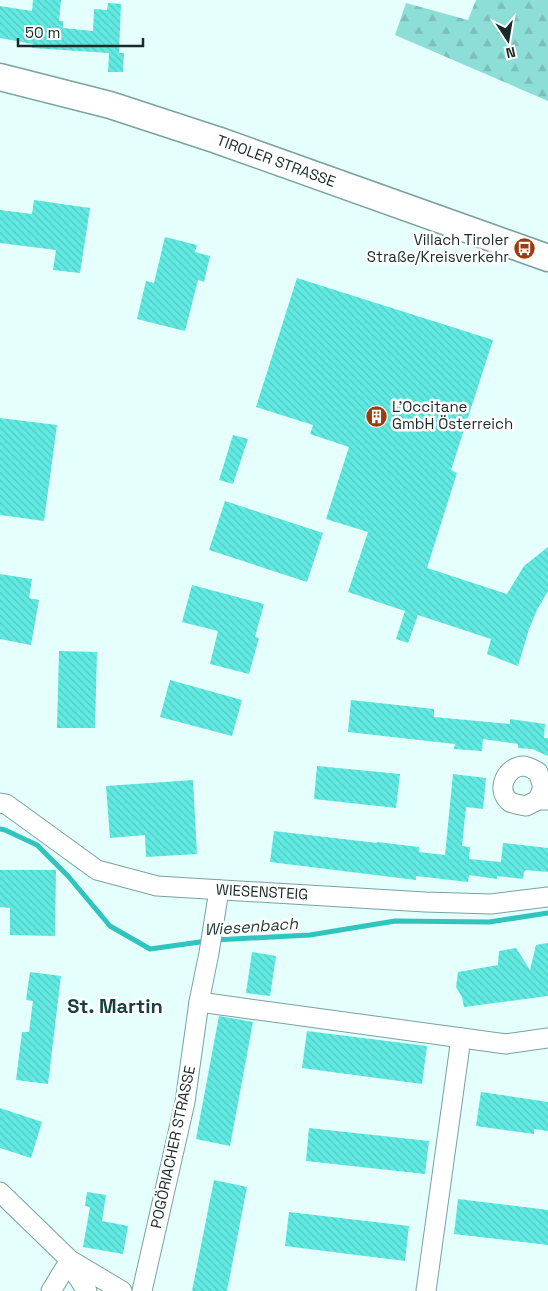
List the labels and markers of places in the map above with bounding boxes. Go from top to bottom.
place label: Villach Tiroler Straße/Kreisverkehr [367,230,509,266]
bus stop icon: Villach Tiroler Straße/Kreisverkehr [513,237,537,261]
place label: L'Occitane GmbH Österreich [392,397,513,433]
building icon: L'Occitane GmbH Österreich [364,404,388,428]

